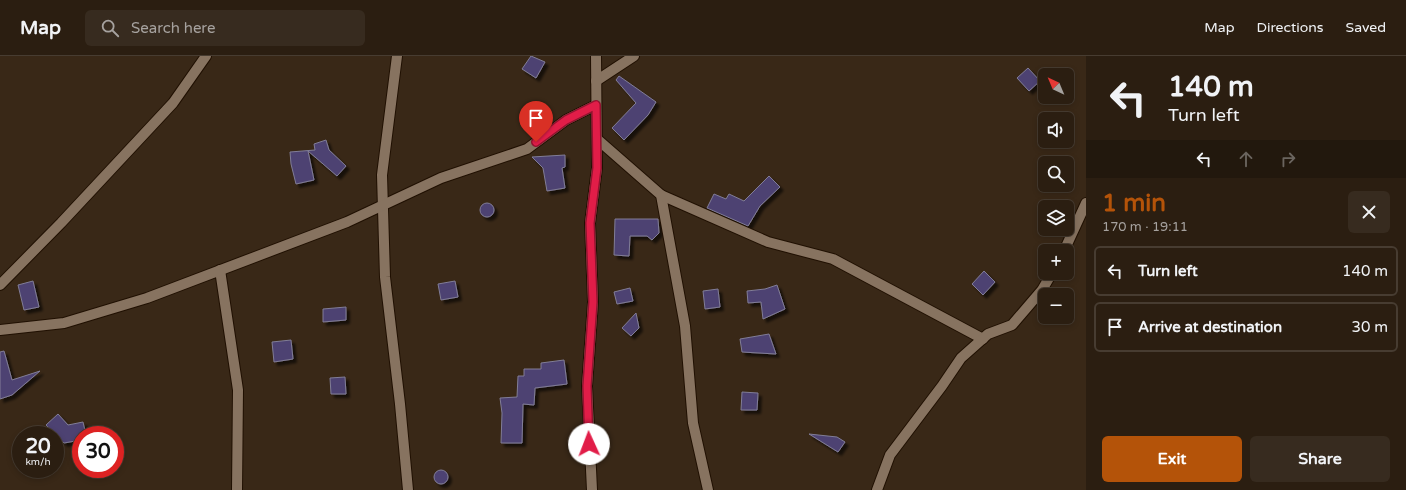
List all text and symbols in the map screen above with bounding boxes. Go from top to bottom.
search box [85,10,365,46]
text: Map [20,17,61,39]
icon: search [99,17,121,39]
text: Search here [131,19,215,37]
text: Map [1204,19,1235,36]
text: Directions [1257,19,1324,36]
text: Saved [1346,19,1386,36]
north arrow [1038,68,1074,104]
map controls [1038,68,1074,324]
text: 140 m [1168,70,1254,104]
icon: left [1102,72,1154,124]
pin [519,101,553,142]
text: Turn left [1168,104,1240,126]
icon: arrive [525,107,547,129]
button: sound [1038,112,1074,148]
icon: left [1193,148,1215,170]
icon: ahead [1235,148,1257,170]
icon: right [1277,148,1299,170]
button: search [1038,156,1074,192]
text: 1 min [1102,189,1166,218]
button: close [1348,191,1390,233]
button: layers [1038,200,1074,236]
text: 170 m · 19:11 [1102,219,1188,235]
button: + [1038,244,1074,280]
icon: left [1104,260,1126,282]
text: Turn left [1138,262,1198,280]
text: 140 m [1342,262,1388,280]
button: − [1038,288,1074,324]
icon: arrive [1104,316,1126,338]
text: Arrive at destination [1138,318,1282,336]
text: 30 m [1351,318,1388,336]
position arrow [568,423,610,465]
speed limit sign: 30 [72,426,124,478]
text: 20 [25,435,51,459]
button: Exit [1102,436,1242,482]
button: Share [1250,436,1390,482]
text: km/h [25,456,51,468]

